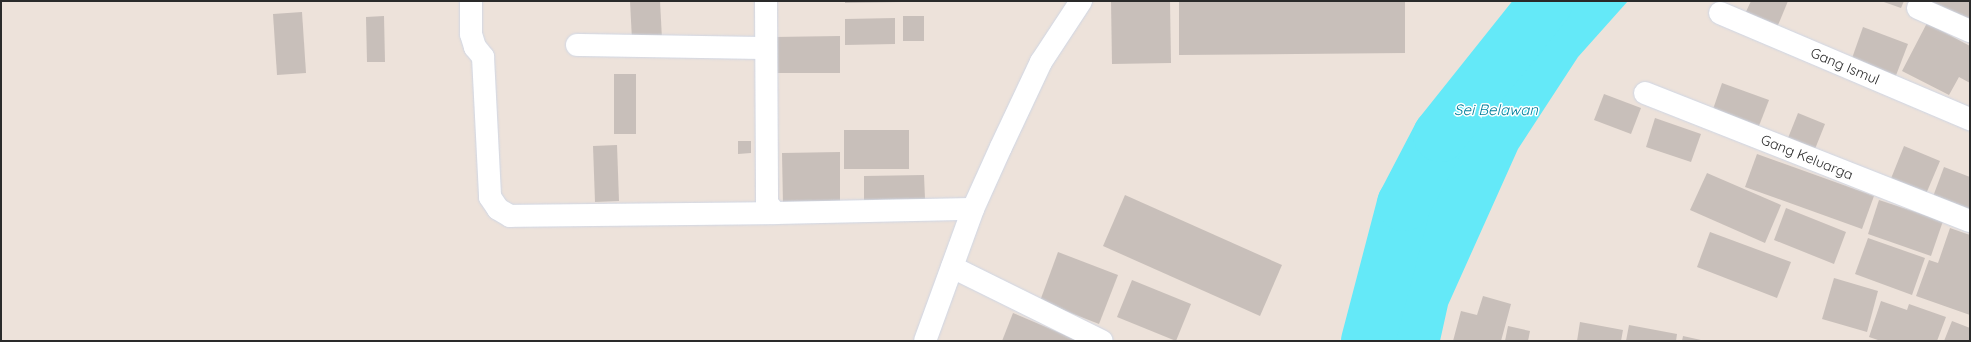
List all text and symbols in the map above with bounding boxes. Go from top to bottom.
street label: Gang Ismul [1808,44,1882,88]
water label: Sei Belawan [1454,101,1538,119]
street label: Gang Keluarga [1758,131,1856,183]

